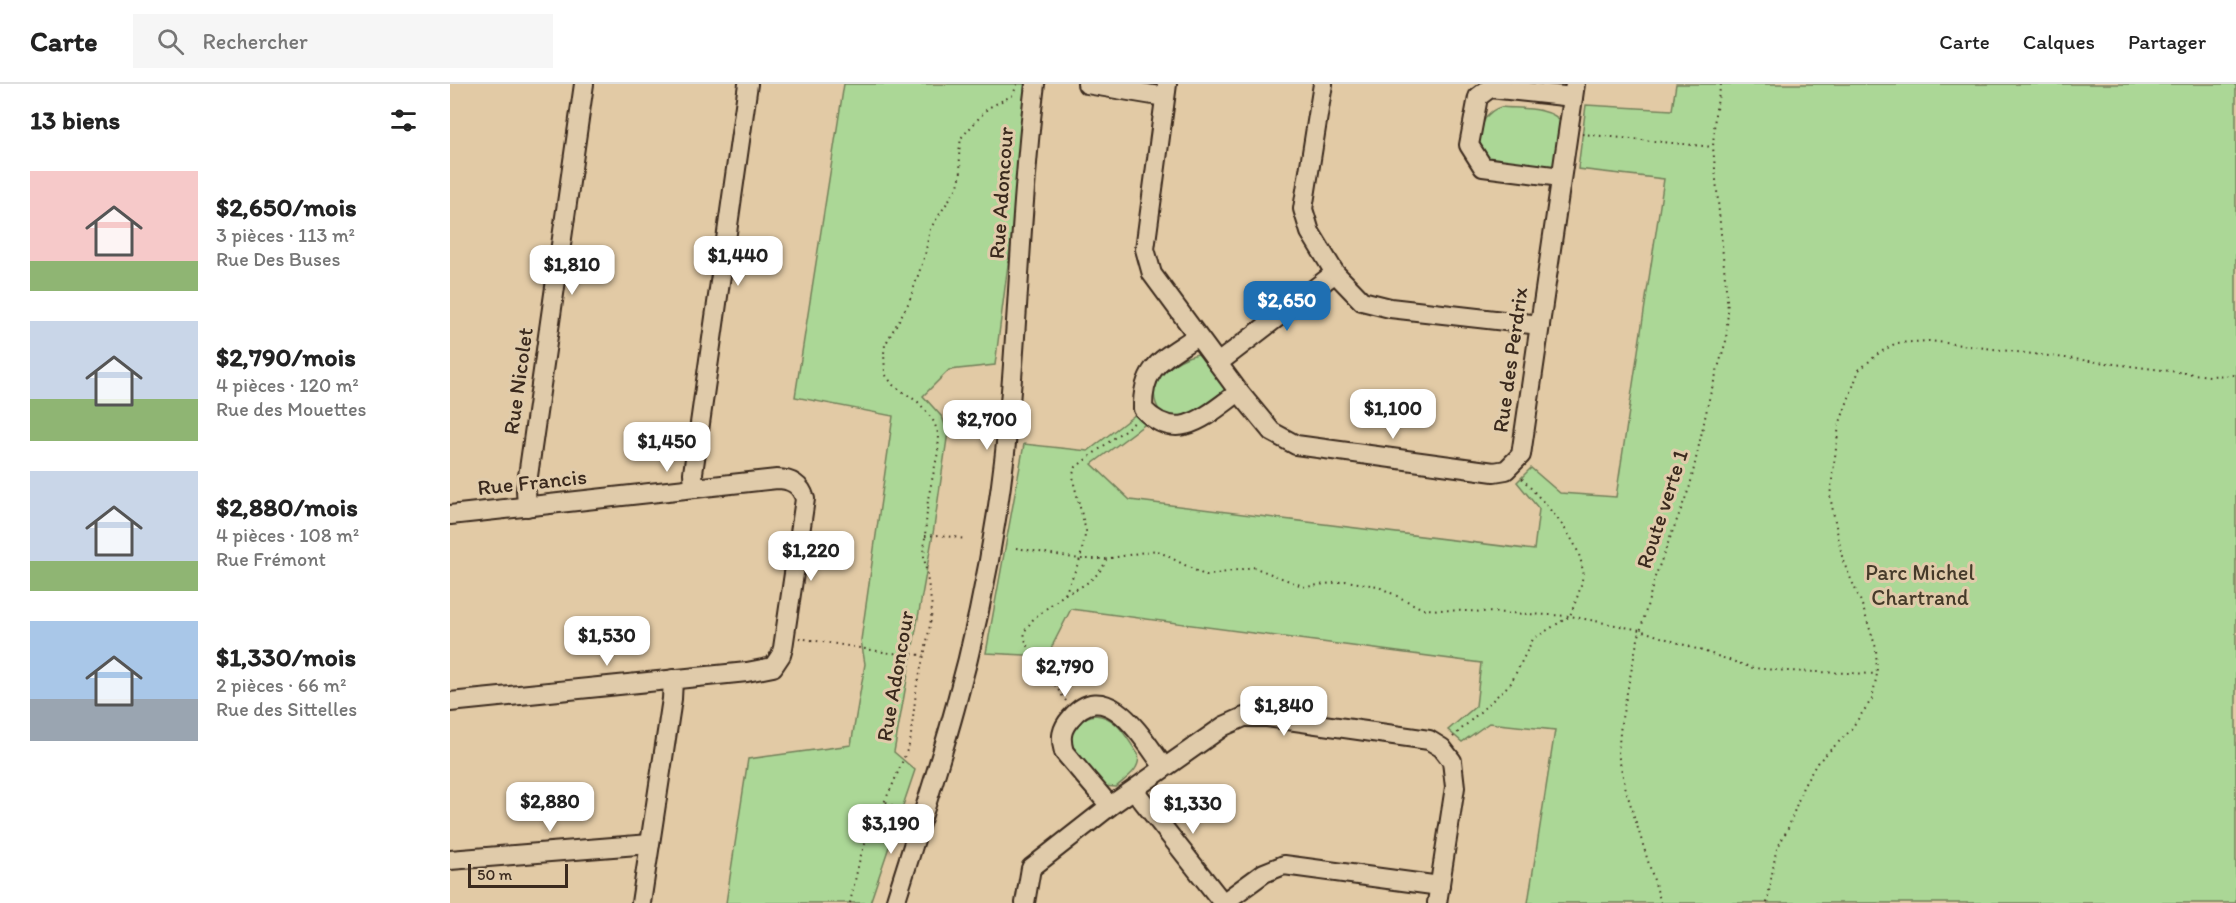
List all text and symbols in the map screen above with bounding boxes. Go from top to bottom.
search box [133,14,553,68]
text: Carte [30,24,97,58]
icon: search [154,25,187,58]
text: Rechercher [202,28,308,55]
text: Carte [1939,29,1990,54]
text: Calques [2023,29,2095,54]
text: Partager [2128,29,2206,54]
text: 13 biens [30,104,120,136]
icon: filters [387,104,420,137]
street label: Rue Adoncour [983,126,1019,260]
text: $2,650/mois [216,191,357,223]
icon: home [78,195,150,267]
text: 3 pièces · 113 m² [216,223,355,247]
pin: $1,440 [689,236,787,287]
text: $1,440 [708,243,768,267]
pin: $1,810 [523,245,621,296]
text: Rue Des Buses [216,247,340,271]
text: $1,810 [544,252,600,276]
pin: $2,650 [1238,281,1336,332]
street label: Rue des Perdrix [1486,286,1534,434]
text: $2,650 [1258,288,1316,312]
street label: Rue Nicolet [497,326,539,436]
text: $2,790/mois [216,341,356,373]
icon: home [78,345,150,417]
text: 4 pièces · 120 m² [216,373,359,397]
pin: $1,100 [1344,389,1442,440]
text: $1,100 [1364,396,1422,420]
text: Rue des Mouettes [216,397,366,421]
pin: $2,700 [938,400,1036,451]
text: $2,700 [957,407,1017,431]
pin: $1,450 [618,422,716,473]
text: $1,450 [638,429,697,453]
street label: Route verte 1 [1630,446,1694,572]
street label: Rue Francis [476,463,588,501]
text: $2,880/mois [216,491,358,523]
icon: home [78,495,150,567]
text: 4 pièces · 108 m² [216,523,359,547]
pin: $1,220 [762,531,860,582]
text: $1,220 [782,538,840,562]
text: Rue Frémont [216,547,326,571]
park label: Parc Michel Chartrand [1865,559,1975,611]
street label: Rue Adoncour [870,608,920,743]
pin: $1,530 [558,616,656,667]
text: $1,530 [578,623,636,647]
text: $1,330/mois [216,641,356,673]
icon: home [78,645,150,717]
pin: $2,790 [1016,647,1114,698]
text: $2,790 [1036,654,1094,678]
text: 2 pièces · 66 m² [216,673,346,697]
pin: $1,840 [1235,686,1333,737]
text: $1,840 [1254,693,1314,717]
text: Rue des Sittelles [216,697,357,721]
pin: $2,880 [501,782,599,833]
pin: $1,330 [1144,784,1242,835]
text: $2,880 [520,789,580,813]
text: $1,330 [1164,791,1222,815]
pin: $3,190 [842,804,940,855]
text: $3,190 [862,811,920,835]
scale bar [468,861,568,888]
text: 50 m [477,865,512,884]

